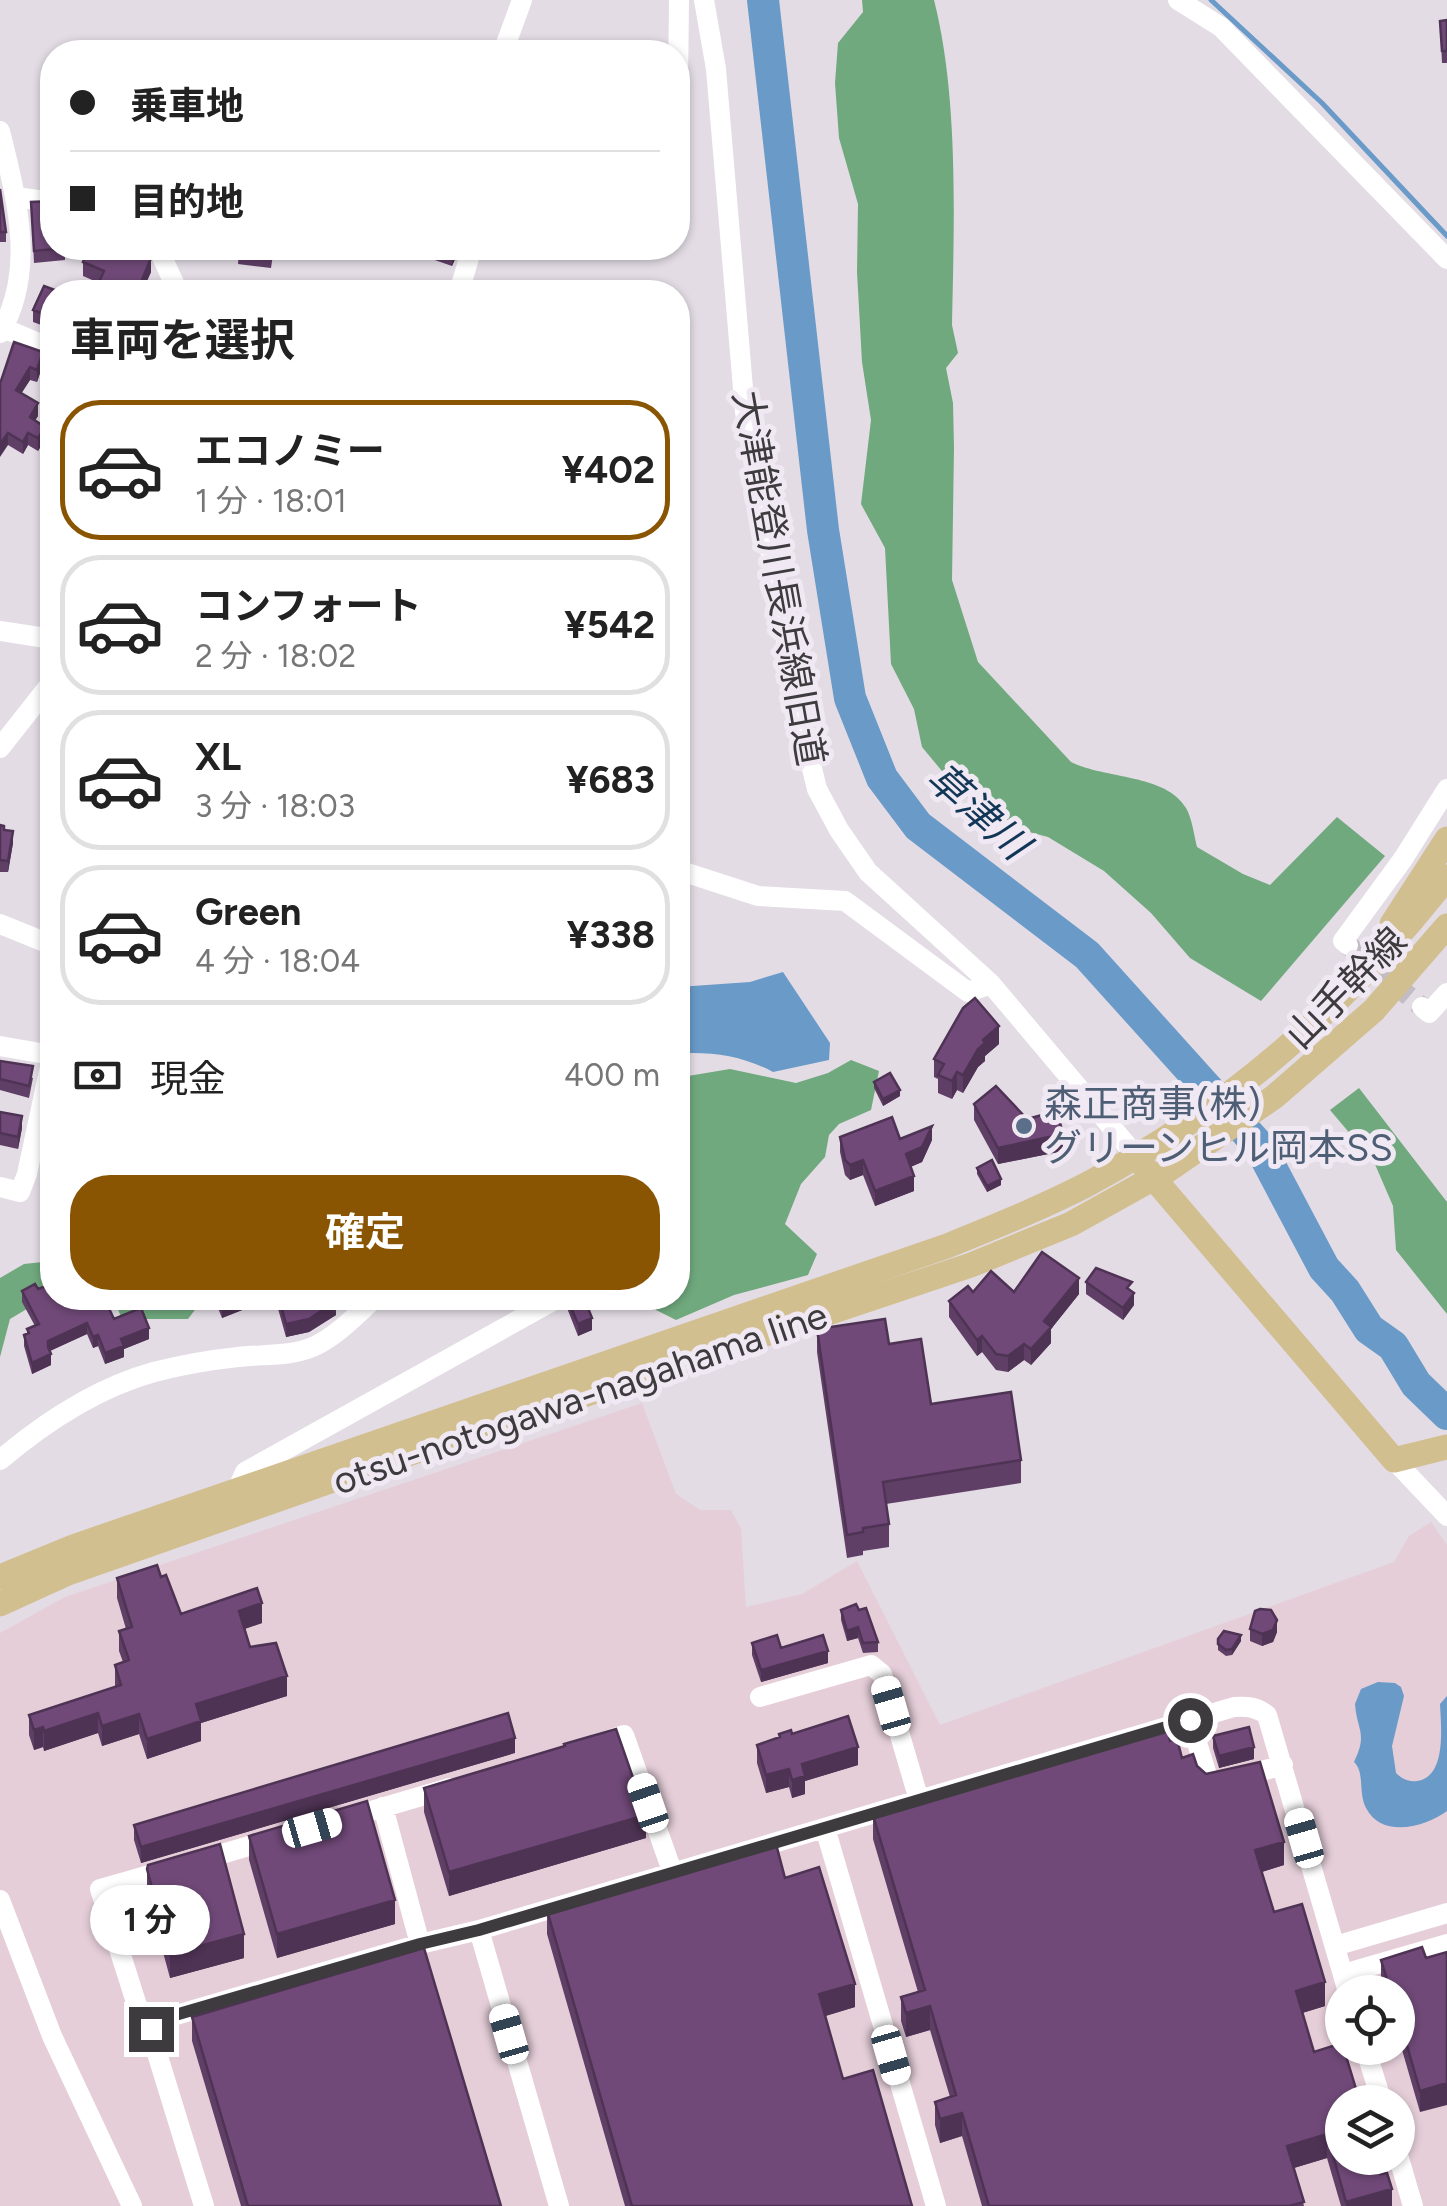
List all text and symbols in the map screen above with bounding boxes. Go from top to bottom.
text: 乗車地 [130,83,244,129]
text: 目的地 [130,179,244,225]
text: 車両を選択 [70,313,295,367]
street label: 大津能登川長浜線旧道 [723,387,835,769]
icon: car [75,425,165,515]
text: エコノミー [195,428,385,474]
text: ¥402 [562,447,655,493]
text: 1 分 · 18:01 [195,482,347,520]
icon: car [75,580,165,670]
text: コンフォート [195,583,422,629]
text: ¥542 [564,602,655,648]
text: 2 分 · 18:02 [195,637,356,675]
text: XL [195,734,241,780]
icon: car [75,735,165,825]
water label: 草津川 [917,753,1042,872]
text: ¥683 [566,757,655,803]
text: 3 分 · 18:03 [195,787,355,825]
text: Green [195,889,301,935]
icon: car [75,890,165,980]
text: ¥338 [567,912,655,958]
street label: 山手幹線 [1276,918,1416,1058]
text: 4 分 · 18:04 [195,942,360,980]
icon: cash [70,1048,125,1103]
text: 現金 [150,1056,226,1102]
text: 400 m [564,1056,660,1094]
place label: 森正商事(株) グリーンヒル岡本SS [1044,1081,1393,1171]
marker: 森正商事(株) グリーンヒル岡本SS [1013,1115,1035,1137]
button: 確定 [70,1175,660,1290]
street label: otsu-notogawa-nagahama line [327,1292,833,1504]
car [868,1673,914,1739]
route start [1168,1698,1213,1743]
car [624,1770,672,1836]
car [279,1805,345,1851]
car [1281,1805,1327,1871]
callout: 1 分 [91,1884,211,1954]
text: 1 分 [123,1901,177,1939]
map controls [1325,1975,1415,2175]
button: locate [1325,1975,1415,2065]
car [486,2001,532,2067]
route end [129,2007,174,2052]
car [868,2022,914,2088]
button: layers [1325,2085,1415,2175]

